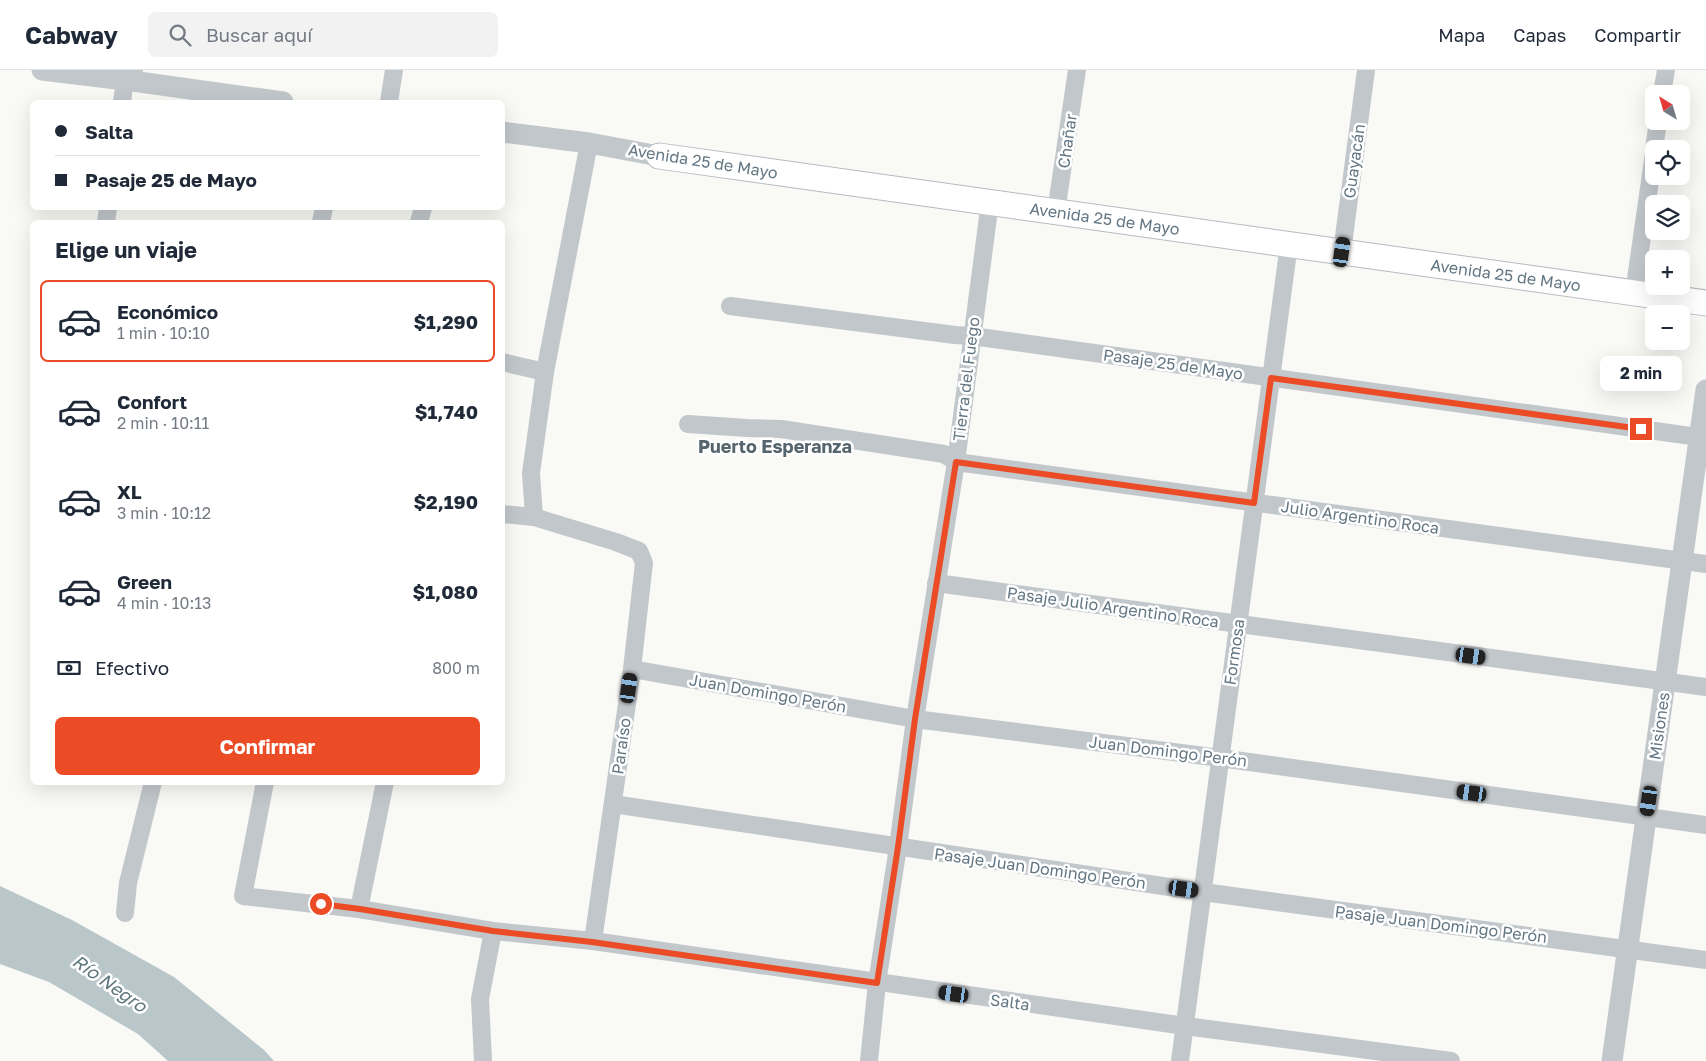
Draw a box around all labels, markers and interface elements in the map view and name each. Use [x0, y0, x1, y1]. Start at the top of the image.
search box [148, 12, 498, 57]
text: Cabway [25, 20, 118, 49]
icon: search [166, 21, 194, 49]
text: Buscar aquí [206, 23, 312, 46]
text: Mapa [1438, 24, 1485, 46]
text: Capas [1513, 24, 1566, 46]
text: Compartir [1594, 24, 1681, 46]
north arrow [1645, 85, 1690, 130]
map controls [1645, 85, 1690, 350]
street label: Chañar [1053, 112, 1081, 170]
text: Salta [85, 120, 133, 143]
street label: Guayacán [1339, 123, 1369, 199]
street label: Avenida 25 de Mayo [627, 139, 779, 183]
button: locate [1645, 140, 1690, 185]
text: Pasaje 25 de Mayo [85, 168, 257, 191]
button: layers [1645, 195, 1690, 240]
street label: Avenida 25 de Mayo [1028, 198, 1181, 239]
text: Elige un viaje [55, 236, 197, 263]
car [1332, 236, 1351, 268]
button: + [1645, 250, 1690, 295]
street label: Avenida 25 de Mayo [1429, 254, 1582, 295]
icon: car [57, 299, 102, 344]
text: Económico [117, 300, 218, 323]
button: − [1645, 305, 1690, 350]
text: $1,290 [413, 310, 478, 333]
street label: Tierra del Fuego [948, 316, 984, 442]
text: 1 min · 10:10 [117, 323, 210, 343]
street label: Pasaje 25 de Mayo [1102, 344, 1244, 384]
callout: 2 min [1600, 356, 1682, 392]
text: 2 min [1620, 363, 1662, 383]
icon: car [57, 389, 102, 434]
text: Confort [117, 390, 187, 413]
text: $1,740 [415, 400, 478, 423]
text: 2 min · 10:11 [117, 413, 209, 433]
route end [1630, 418, 1652, 440]
district label: Puerto Esperanza [698, 435, 852, 457]
icon: car [57, 479, 102, 524]
text: XL [117, 480, 142, 503]
text: $2,190 [413, 490, 478, 513]
street label: Julio Argentino Roca [1280, 496, 1440, 538]
text: 3 min · 10:12 [117, 503, 211, 523]
icon: car [57, 569, 102, 614]
text: Green [117, 570, 172, 593]
text: $1,080 [413, 580, 478, 603]
street label: Pasaje Julio Argentino Roca [1006, 582, 1220, 632]
text: 4 min · 10:13 [117, 593, 211, 613]
street label: Formosa [1219, 618, 1249, 686]
car [1455, 646, 1486, 666]
icon: cash [55, 654, 83, 682]
text: Efectivo [95, 656, 169, 679]
text: 800 m [432, 658, 480, 678]
street label: Juan Domingo Perón [688, 669, 848, 717]
car [619, 672, 638, 704]
street label: Misiones [1644, 691, 1674, 761]
street label: Paraíso [607, 716, 635, 776]
button: Confirmar [55, 717, 480, 775]
street label: Juan Domingo Perón [1088, 731, 1248, 771]
car [1456, 783, 1487, 803]
car [1639, 785, 1658, 817]
street label: Pasaje Juan Domingo Perón [933, 843, 1147, 893]
car [1168, 879, 1199, 899]
route start [310, 893, 332, 915]
street label: Pasaje Juan Domingo Perón [1334, 901, 1548, 947]
water label: Río Negro [69, 950, 152, 1017]
car [938, 984, 969, 1004]
street label: Salta [989, 989, 1031, 1015]

